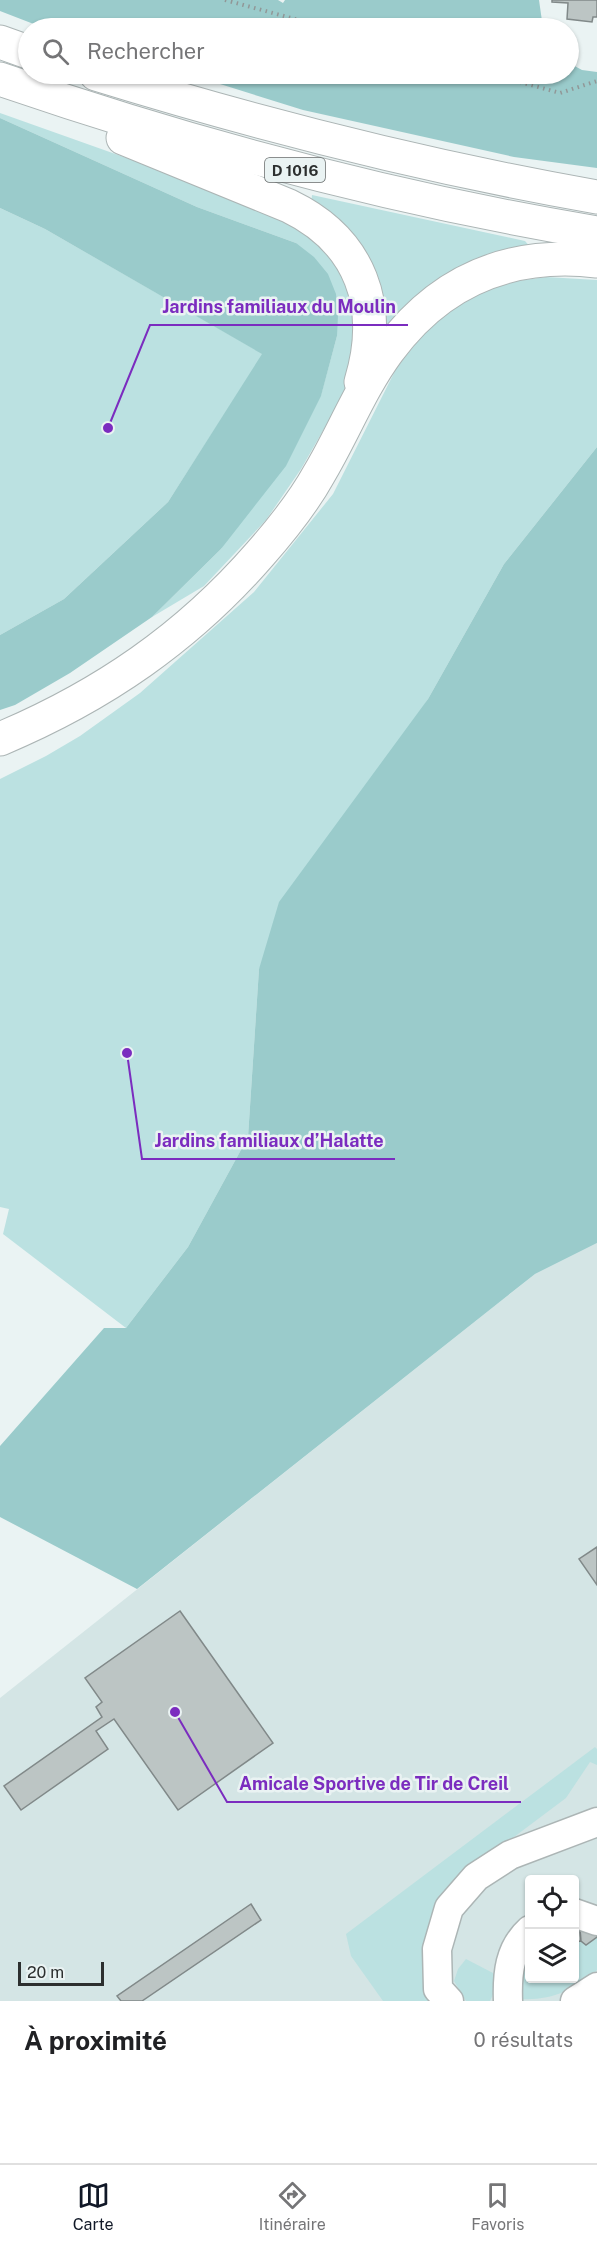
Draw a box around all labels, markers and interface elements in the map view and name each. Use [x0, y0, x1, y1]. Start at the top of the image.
search box [18, 18, 579, 84]
icon: search [39, 35, 72, 68]
text: Rechercher [87, 38, 205, 64]
road number: D 1016 [265, 158, 325, 182]
callout: Jardins familiaux du Moulin [150, 289, 408, 325]
text: Jardins familiaux du Moulin [162, 296, 396, 317]
callout: Jardins familiaux d’Halatte [142, 1123, 395, 1159]
text: Jardins familiaux d’Halatte [154, 1130, 384, 1151]
callout: Amicale Sportive de Tir de Creil [227, 1766, 521, 1802]
text: Amicale Sportive de Tir de Creil [239, 1773, 509, 1794]
map controls [525, 1875, 579, 1983]
button: locate [525, 1875, 579, 1929]
button: layers [525, 1929, 579, 1983]
scale bar [18, 1959, 104, 1986]
text: 20 m [27, 1963, 64, 1982]
text: À proximité [24, 2025, 167, 2056]
text: 0 résultats [474, 2028, 573, 2052]
tab: Carte [73, 2179, 113, 2234]
tab: Itinéraire [259, 2179, 326, 2234]
tab: Favoris [471, 2179, 524, 2234]

